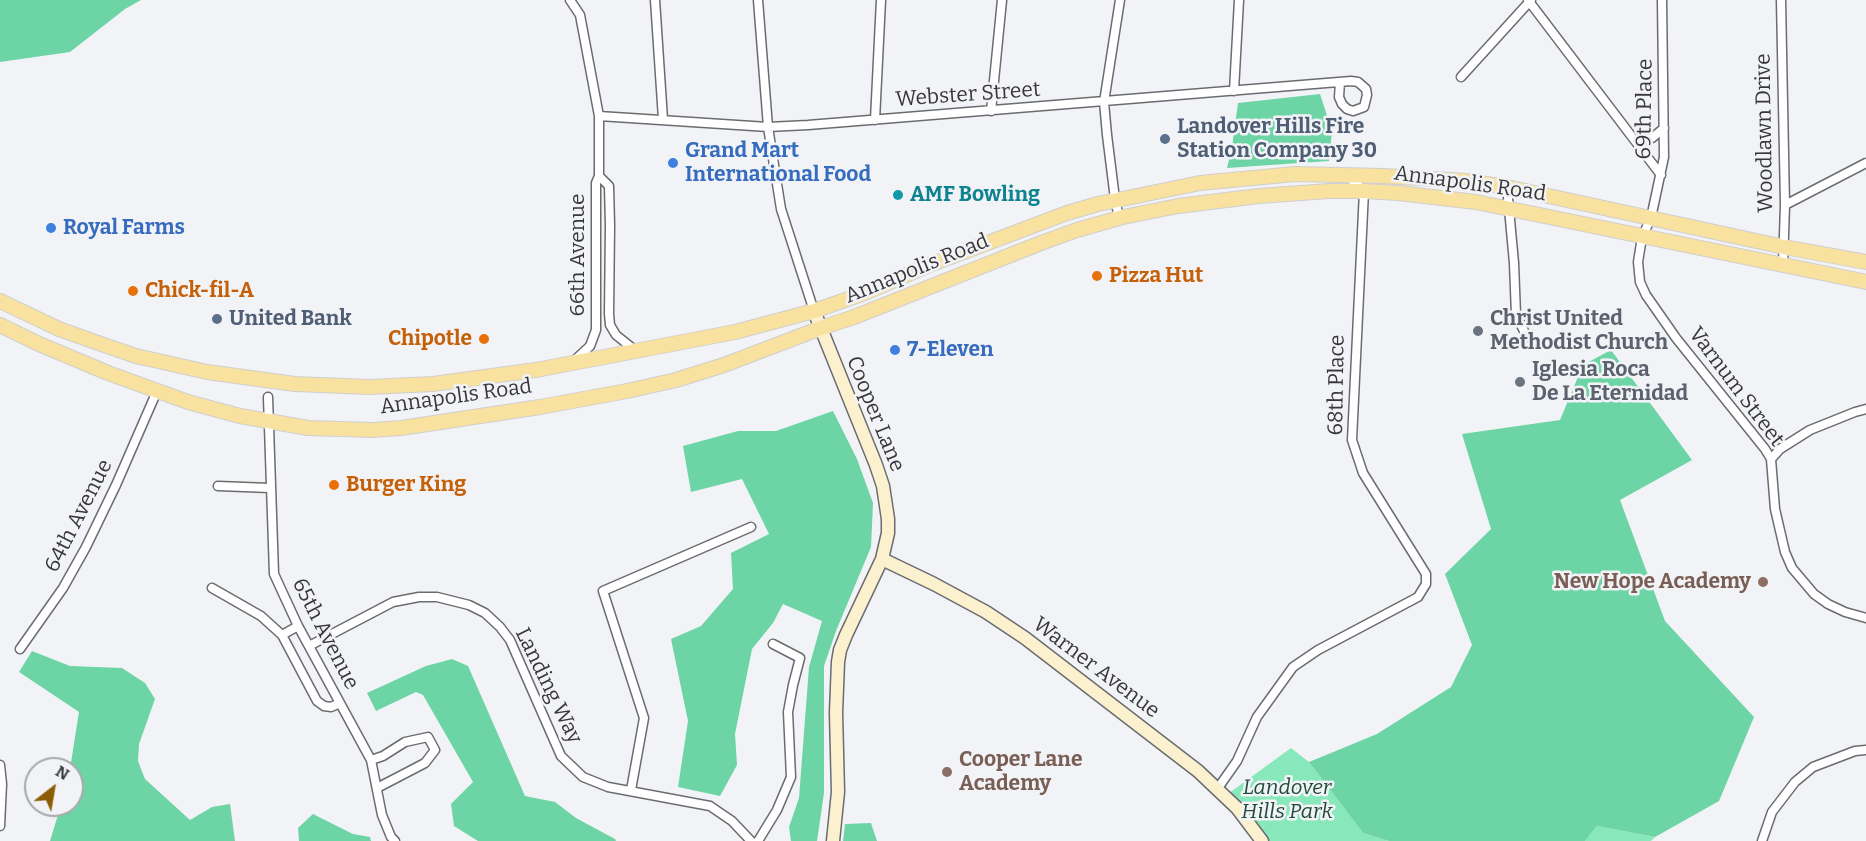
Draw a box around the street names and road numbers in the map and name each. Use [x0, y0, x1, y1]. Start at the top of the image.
street label: Woodlawn Drive [1751, 53, 1779, 213]
street label: 69th Place [1632, 58, 1658, 160]
street label: Webster Street [895, 77, 1041, 113]
street label: Annapolis Road [1392, 161, 1548, 207]
street label: 66th Avenue [565, 193, 591, 317]
street label: Annapolis Road [841, 229, 993, 309]
street label: Varnum Street [1683, 322, 1789, 452]
street label: 68th Place [1324, 334, 1350, 436]
street label: Cooper Lane [840, 353, 910, 475]
street label: Annapolis Road [378, 374, 534, 420]
street label: 64th Avenue [40, 455, 118, 577]
street label: 65th Avenue [286, 574, 364, 694]
street label: Warner Avenue [1028, 612, 1164, 724]
street label: Landing Way [509, 624, 587, 748]

